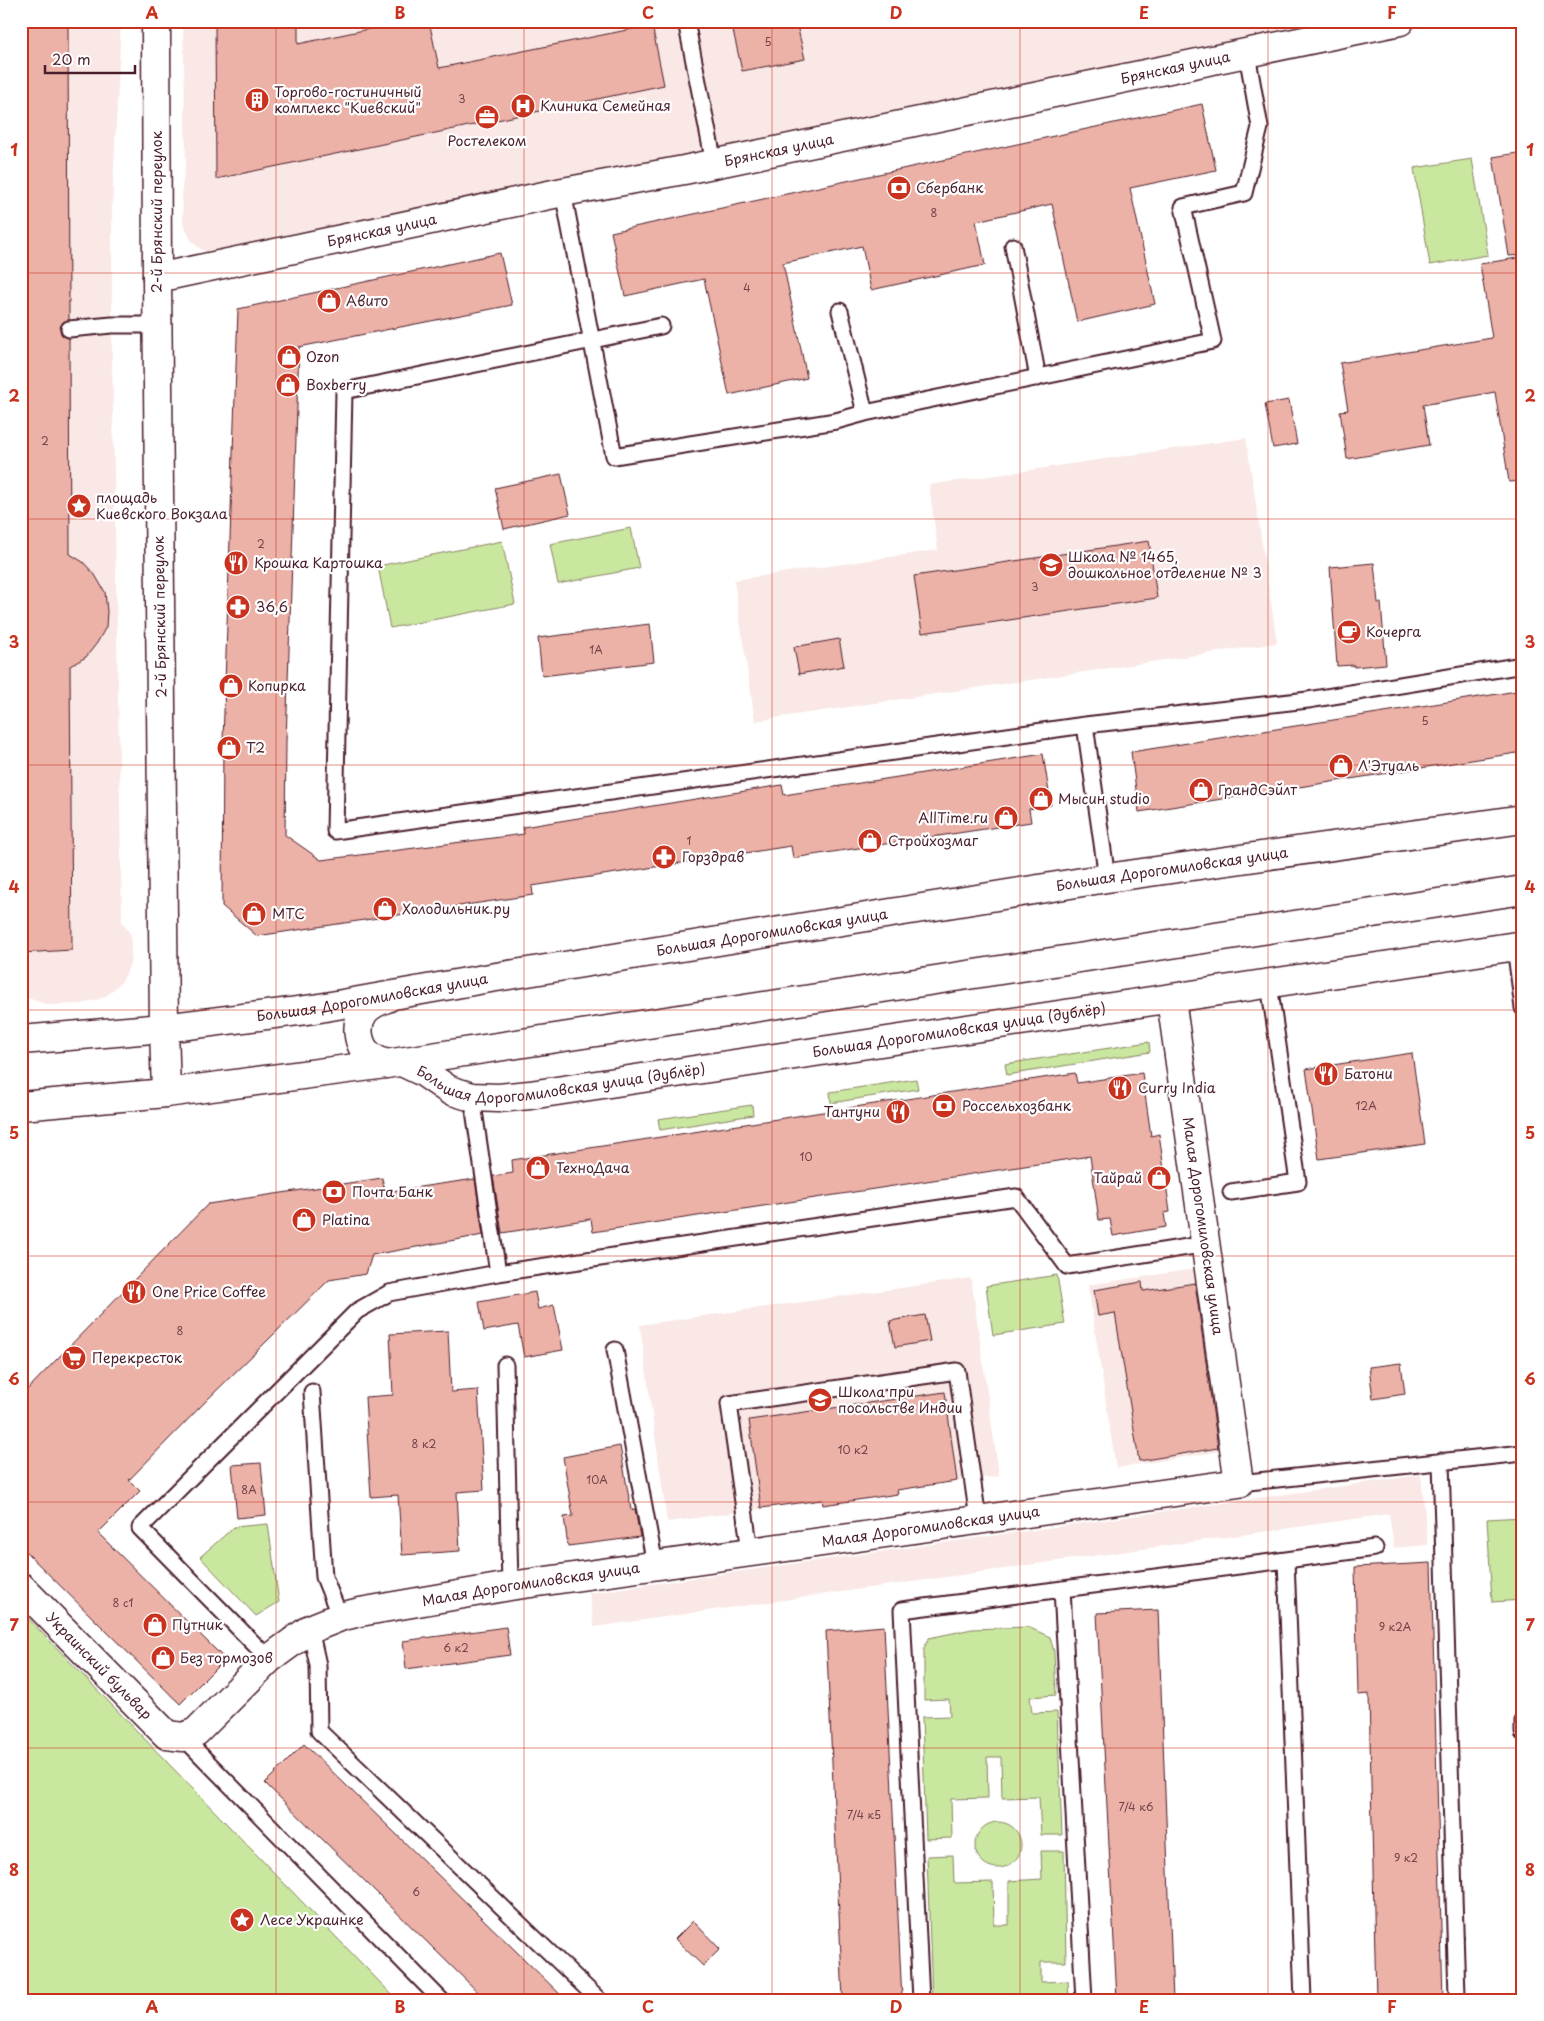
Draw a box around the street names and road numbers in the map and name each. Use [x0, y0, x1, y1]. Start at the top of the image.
street label: Брянская улица [1119, 46, 1232, 89]
street label: Брянская улица [722, 128, 836, 171]
street label: 2-й Брянский переулок [146, 130, 167, 293]
street label: Брянская улица [325, 208, 439, 252]
street label: 2-й Брянский переулок [148, 535, 171, 698]
street label: Большая Дорогомиловская улица [1054, 841, 1289, 896]
street label: Большая Дорогомиловская улица [655, 903, 889, 961]
street label: Большая Дорогомиловская улица [255, 967, 490, 1026]
street label: Большая Дорогомиловская улица (дублёр) [811, 997, 1107, 1062]
street label: Большая Дорогомиловская улица (дублёр) [413, 1059, 711, 1075]
street label: Малая Дорогомиловская улица [1178, 1116, 1229, 1336]
street label: Малая Дорогомиловская улица [820, 1500, 1041, 1552]
street label: Малая Дорогомиловская улица [420, 1557, 641, 1611]
street label: Украинский бульвар [41, 1607, 157, 1724]

